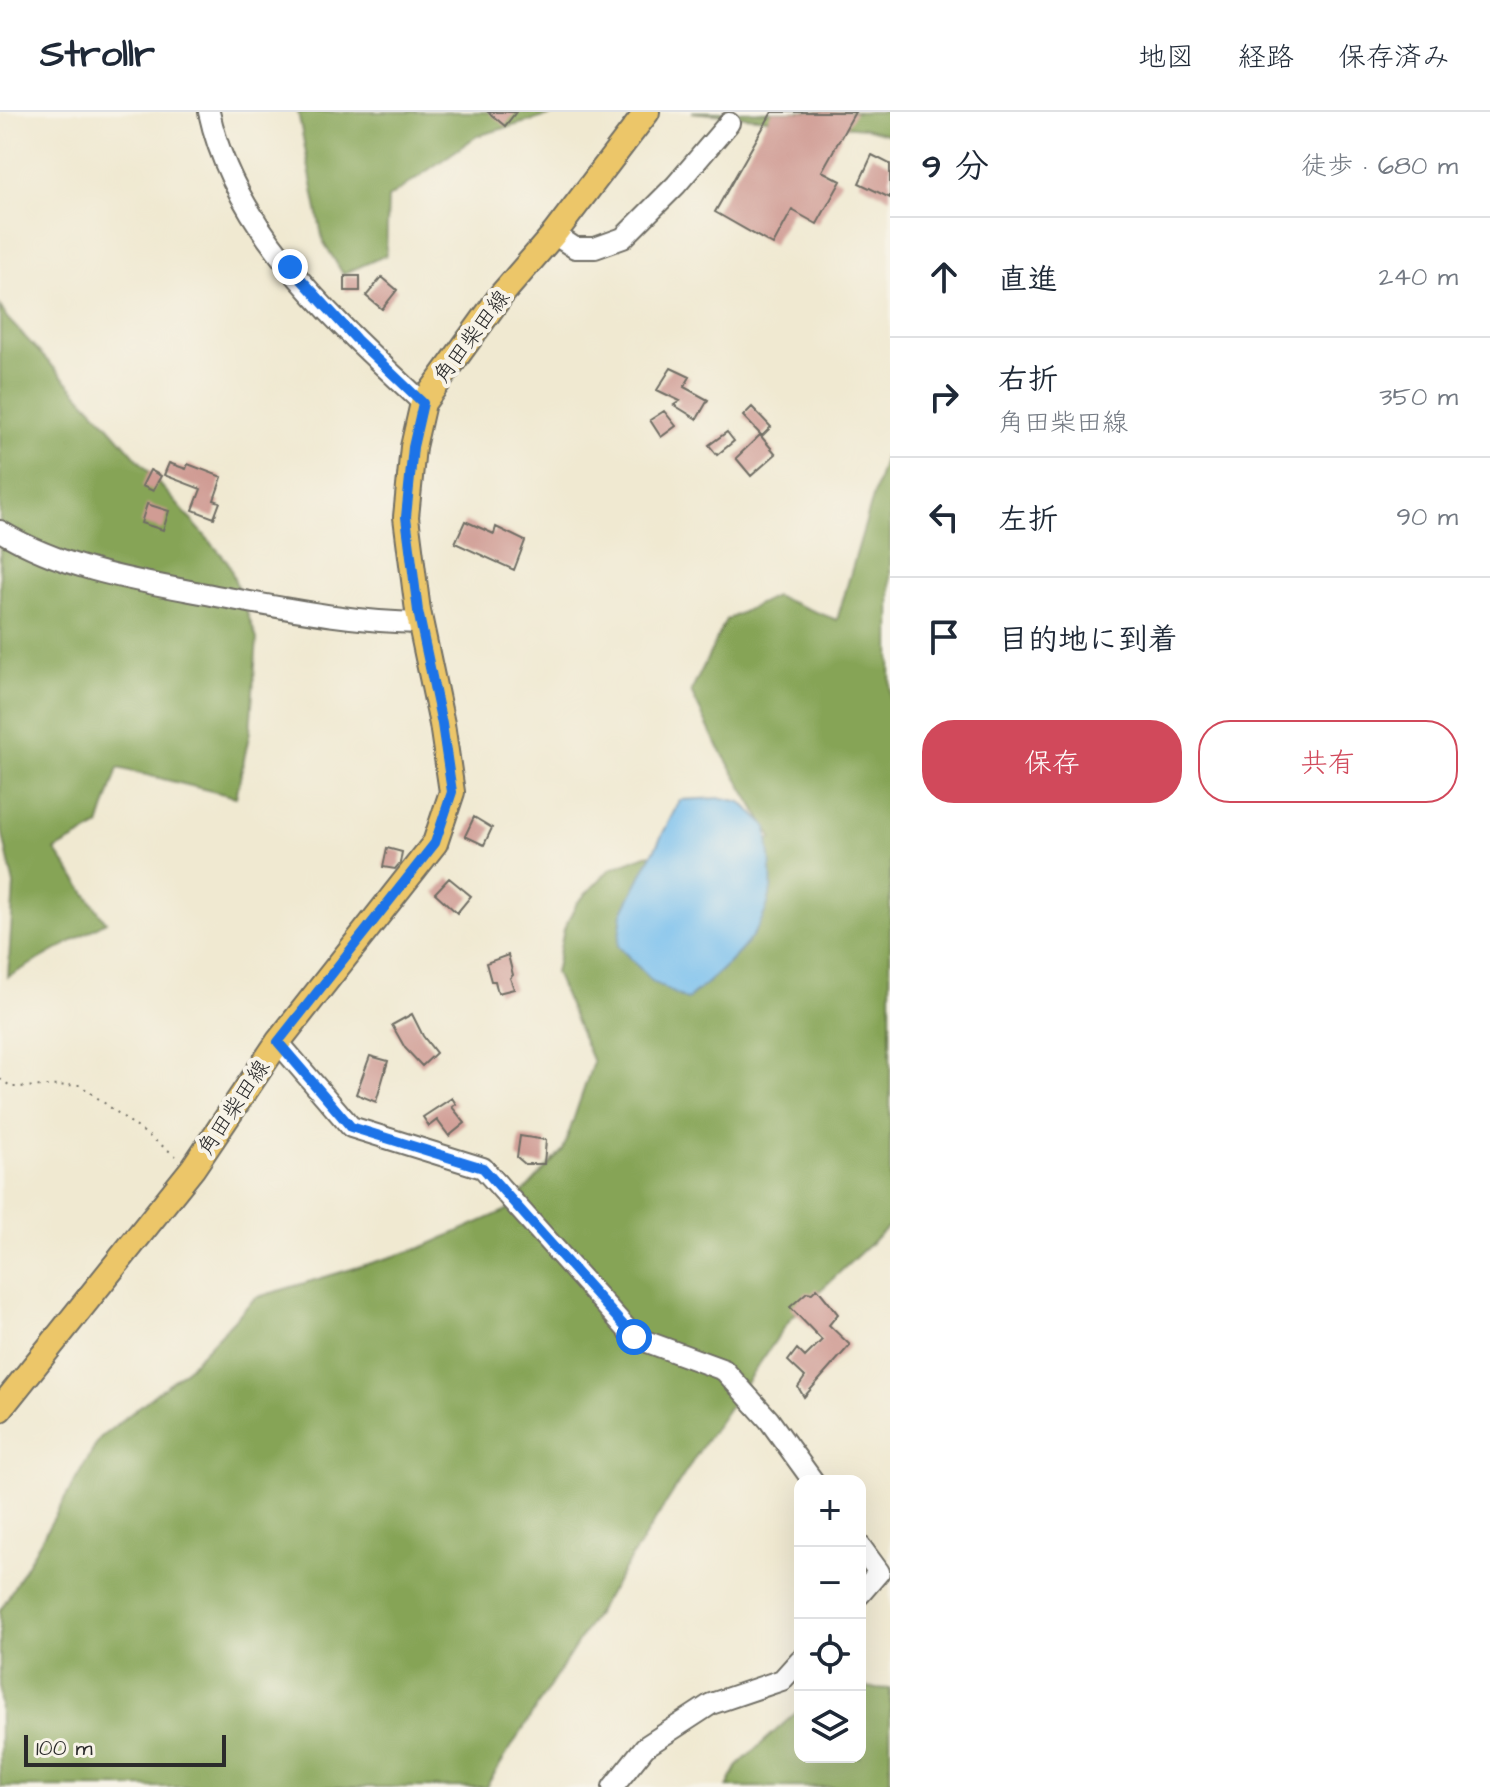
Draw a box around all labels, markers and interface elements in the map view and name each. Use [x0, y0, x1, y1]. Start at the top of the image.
text: Strollr [40, 29, 155, 81]
text: 地図 [1138, 38, 1194, 77]
text: 経路 [1238, 38, 1294, 77]
text: 保存済み [1338, 38, 1450, 77]
text: 9 分 [922, 143, 989, 191]
text: 徒歩 · 680 m [1301, 148, 1458, 184]
route end [272, 249, 308, 285]
icon: ahead [922, 255, 966, 299]
text: 直進 [998, 259, 1058, 301]
text: 240 m [1378, 259, 1458, 295]
street label: 角田柴田線 [427, 284, 517, 390]
text: 右折 [998, 359, 1058, 401]
icon: right [922, 375, 966, 419]
text: 350 m [1379, 379, 1458, 415]
text: 角田柴田線 [998, 405, 1128, 441]
icon: left [922, 495, 966, 539]
text: 左折 [998, 499, 1058, 541]
text: 90 m [1396, 499, 1458, 535]
icon: arrive [922, 615, 966, 659]
text: 目的地に到着 [998, 619, 1178, 661]
button: 保存 [922, 720, 1182, 803]
button: 共有 [1198, 720, 1458, 803]
street label: 角田柴田線 [190, 1054, 278, 1162]
route start [616, 1319, 652, 1355]
map controls [794, 1475, 866, 1763]
button: + [794, 1475, 866, 1547]
button: − [794, 1547, 866, 1619]
button: locate [794, 1619, 866, 1691]
button: layers [794, 1691, 866, 1763]
scale bar [24, 1731, 226, 1767]
text: 100 m [36, 1733, 93, 1764]

